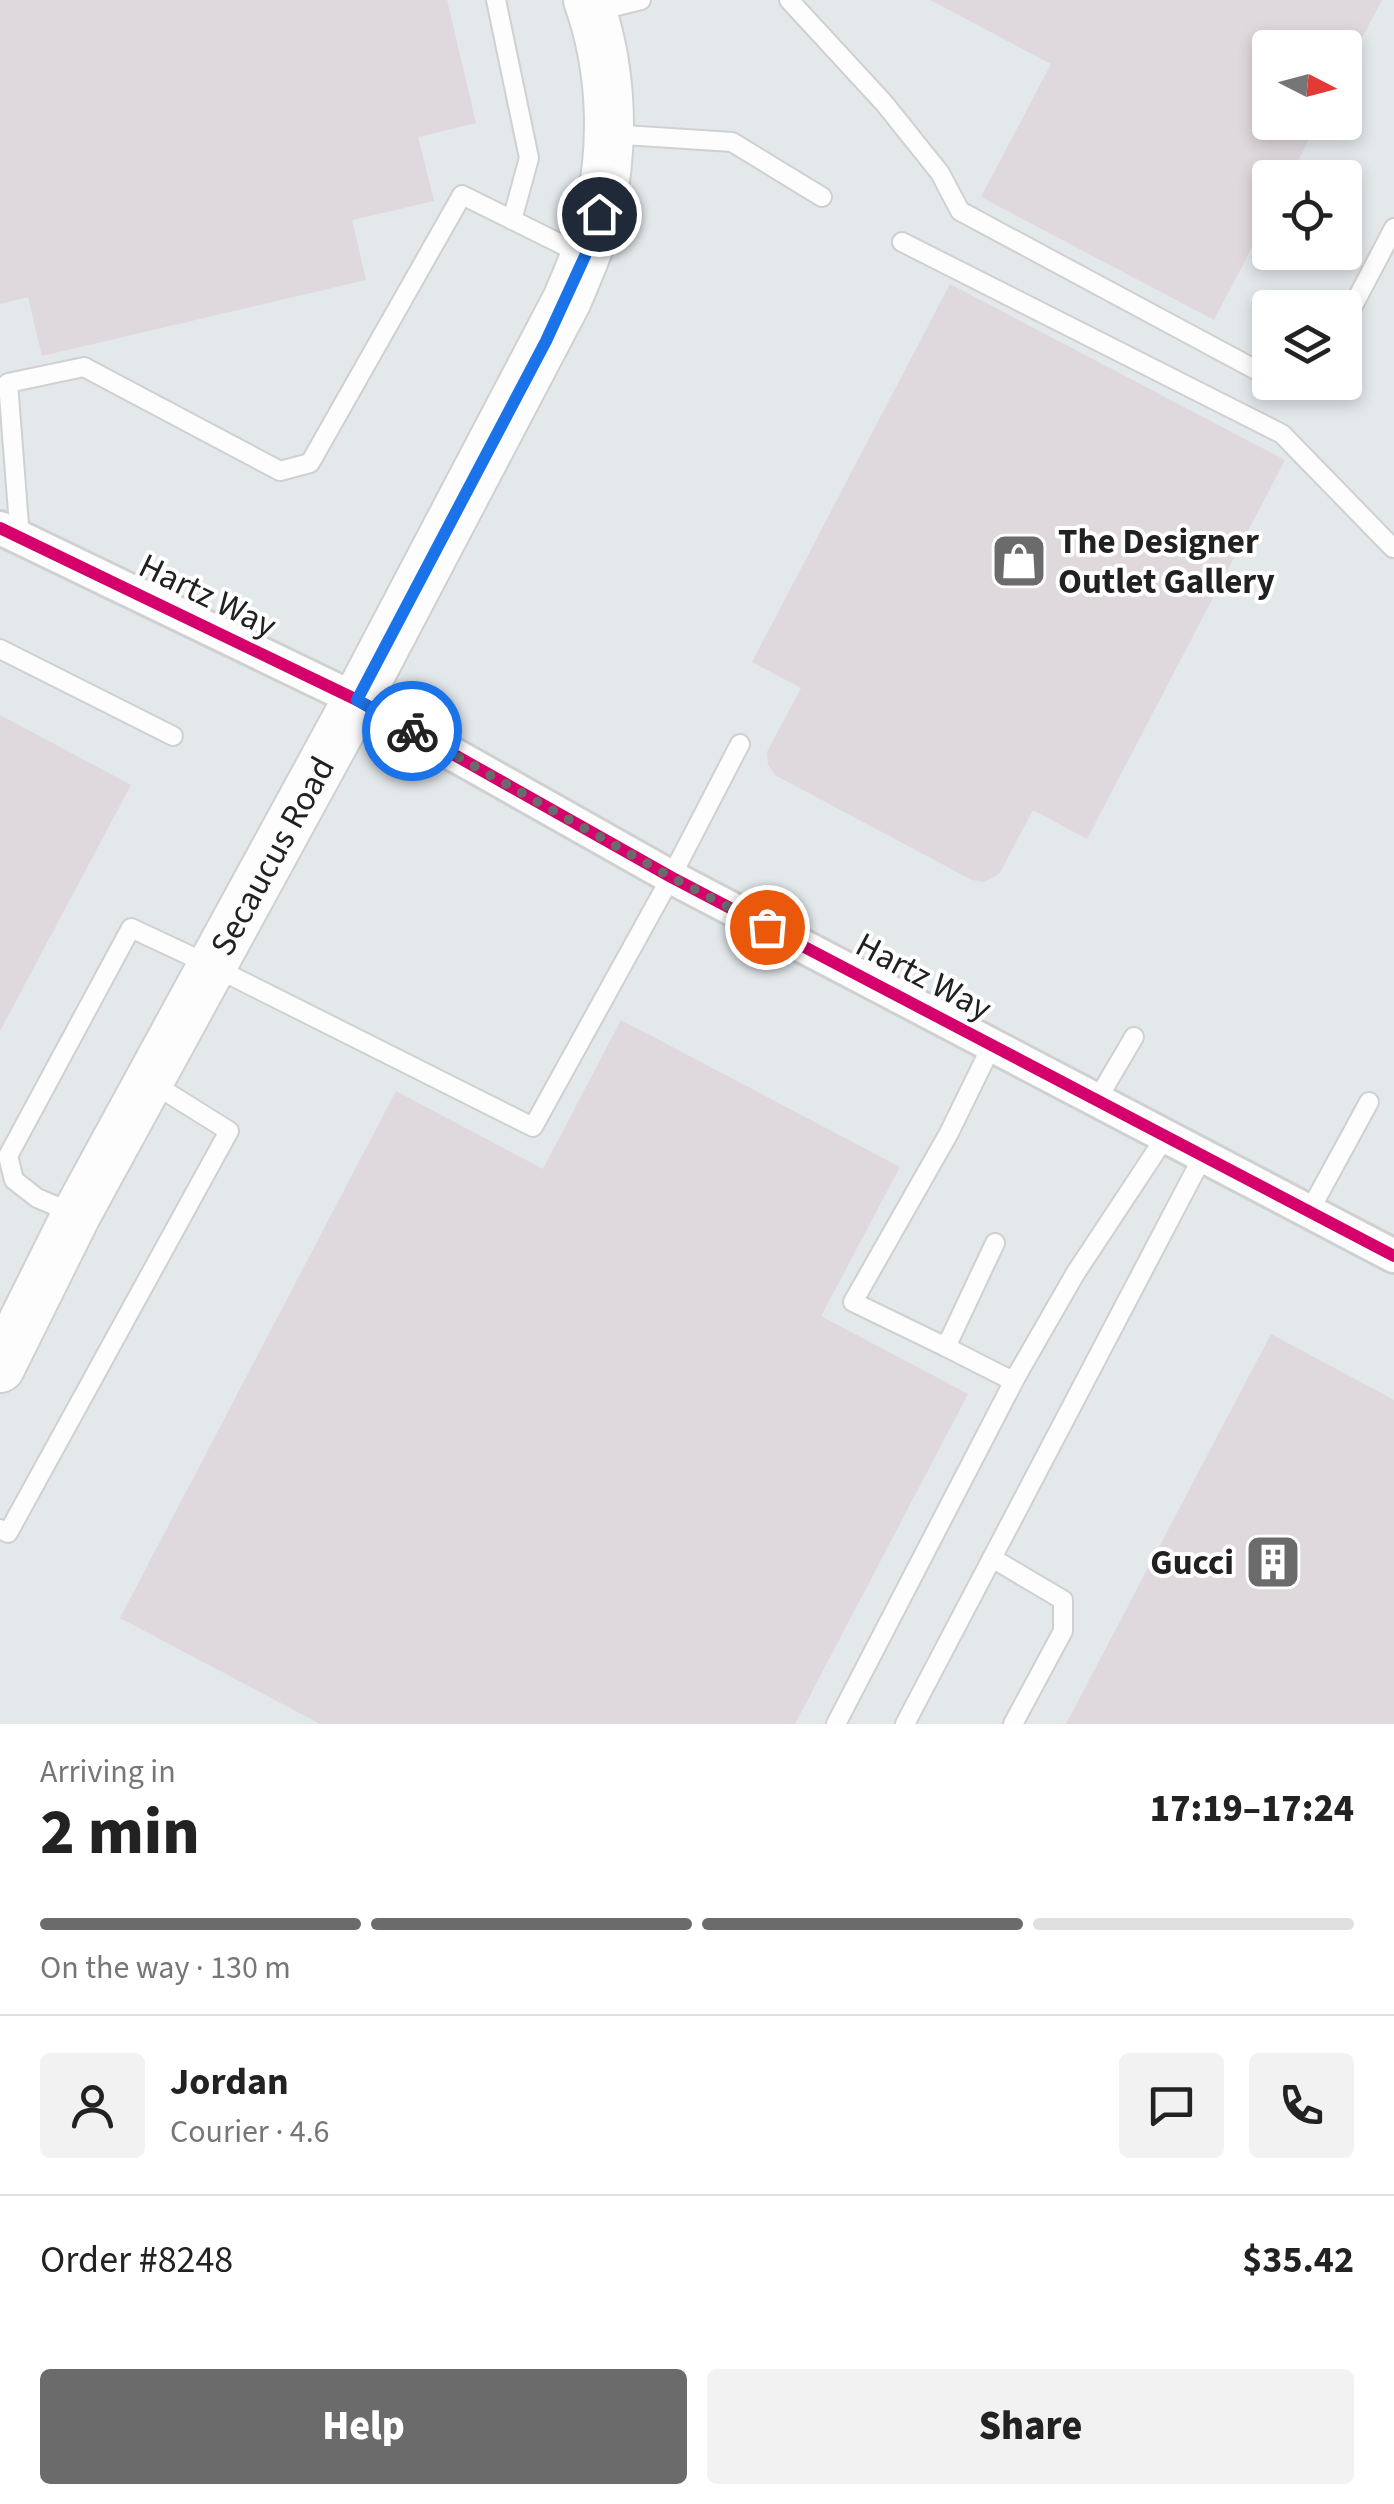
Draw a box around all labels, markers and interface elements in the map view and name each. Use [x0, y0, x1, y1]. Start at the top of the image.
north arrow [1252, 30, 1362, 140]
map controls [1252, 30, 1362, 400]
button: locate [1252, 160, 1362, 270]
pin [557, 172, 642, 257]
icon: home [572, 187, 627, 242]
button: layers [1252, 290, 1362, 400]
place label: The Designer Outlet Gallery [1058, 517, 1275, 607]
shop icon: The Designer Outlet Gallery [989, 531, 1049, 591]
street label: Hartz Way [130, 541, 285, 651]
courier [362, 681, 462, 781]
icon: bike [385, 704, 440, 759]
street label: Secaucus Road [198, 748, 348, 965]
pin [725, 885, 810, 970]
icon: bag [740, 900, 795, 955]
street label: Hartz Way [847, 920, 1000, 1034]
building icon: Gucci [1243, 1532, 1303, 1592]
place label: Gucci [1150, 1538, 1234, 1588]
text: Arriving in [40, 1749, 176, 1795]
text: 17:19–17:24 [1150, 1782, 1354, 1836]
text: 2 min [40, 1786, 200, 1879]
text: On the way · 130 m [40, 1945, 291, 1991]
button: person [40, 2053, 145, 2158]
button: chat [1119, 2053, 1224, 2158]
button: phone [1249, 2053, 1354, 2158]
text: Jordan [170, 2055, 289, 2109]
text: Courier · 4.6 [170, 2109, 330, 2155]
text: Order #8248 [40, 2233, 233, 2287]
text: $35.42 [1242, 2233, 1354, 2287]
button: Help [40, 2369, 687, 2484]
button: Share [707, 2369, 1354, 2484]

